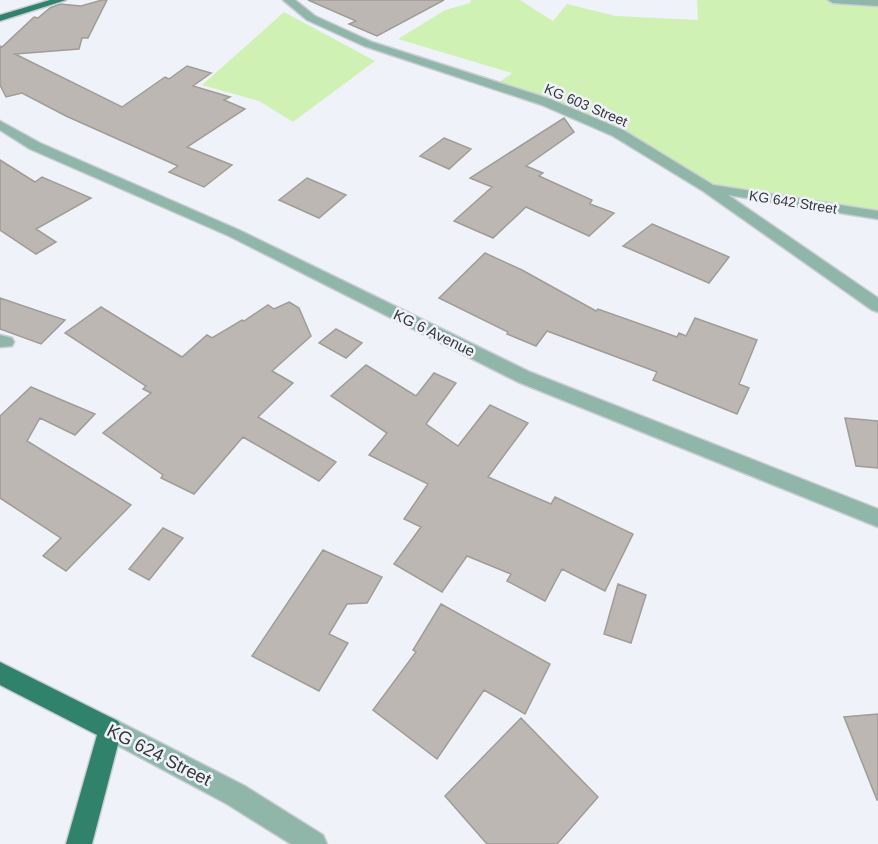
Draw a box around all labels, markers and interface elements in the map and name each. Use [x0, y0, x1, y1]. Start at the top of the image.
street label: KG 603 Street [542, 80, 630, 130]
street label: KG 642 Street [748, 187, 838, 217]
street label: KG 6 Avenue [391, 306, 478, 360]
street label: KG 624 Street [104, 720, 214, 790]

